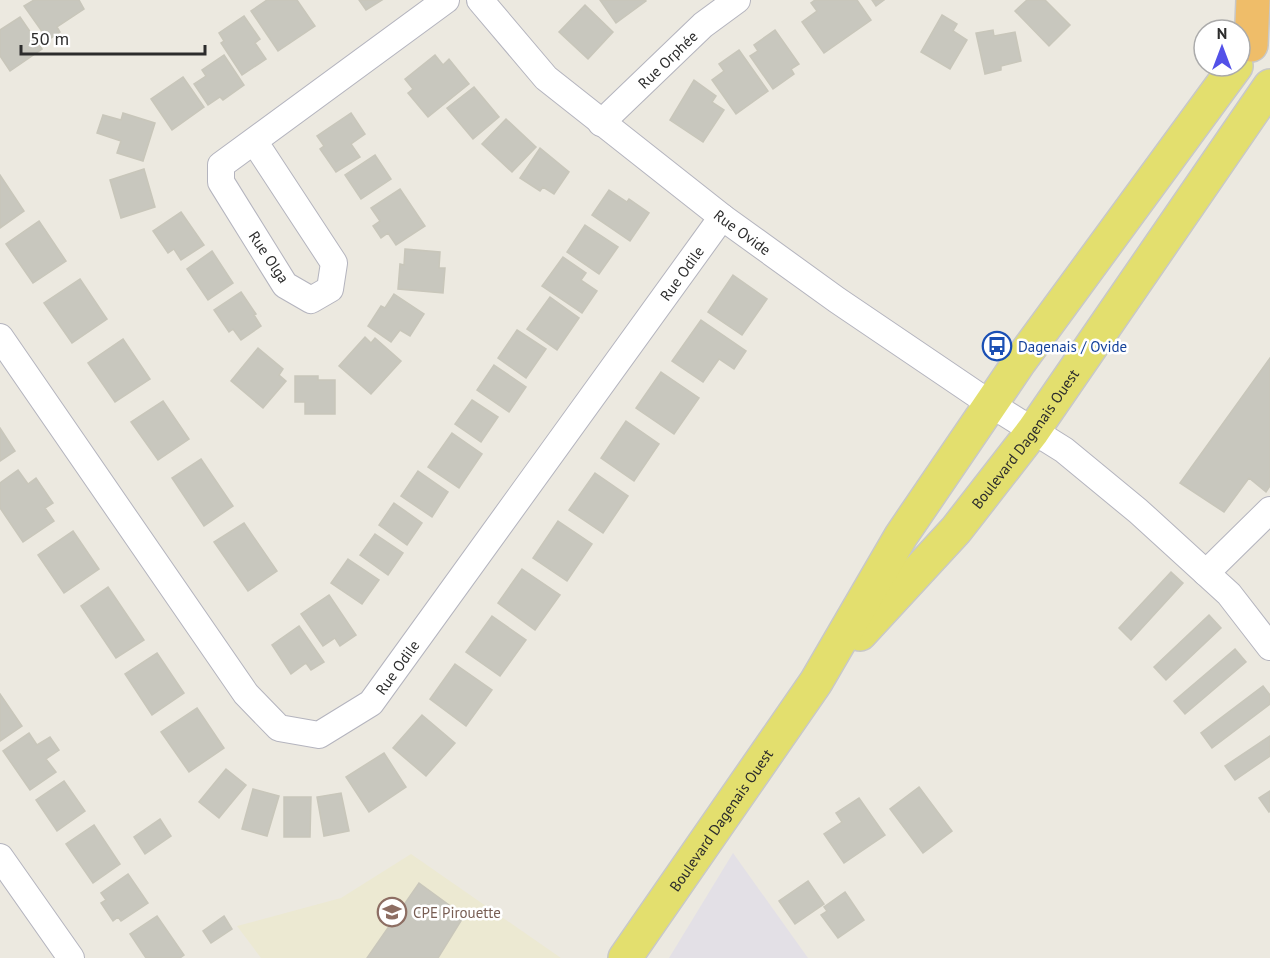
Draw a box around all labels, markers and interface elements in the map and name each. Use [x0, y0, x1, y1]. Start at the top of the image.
scale bar [21, 18, 206, 56]
north arrow [1192, 18, 1252, 78]
text: N [1217, 23, 1227, 43]
street label: Rue Orphée [634, 26, 701, 92]
text: 50 m [30, 27, 69, 50]
street label: Rue Ovide [710, 205, 775, 259]
street label: Rue Olga [245, 227, 293, 287]
street label: Rue Odile [655, 242, 708, 304]
bus stop icon: Dagenais / Ovide [981, 330, 1013, 362]
place label: Dagenais / Ovide [1018, 337, 1127, 356]
street label: Boulevard Dagenais Ouest [967, 365, 1082, 512]
street label: Rue Odile [371, 636, 423, 698]
street label: Boulevard Dagenais Ouest [665, 745, 776, 895]
school or university icon: CPE Pirouette [376, 896, 408, 928]
place label: CPE Pirouette [413, 903, 501, 922]

